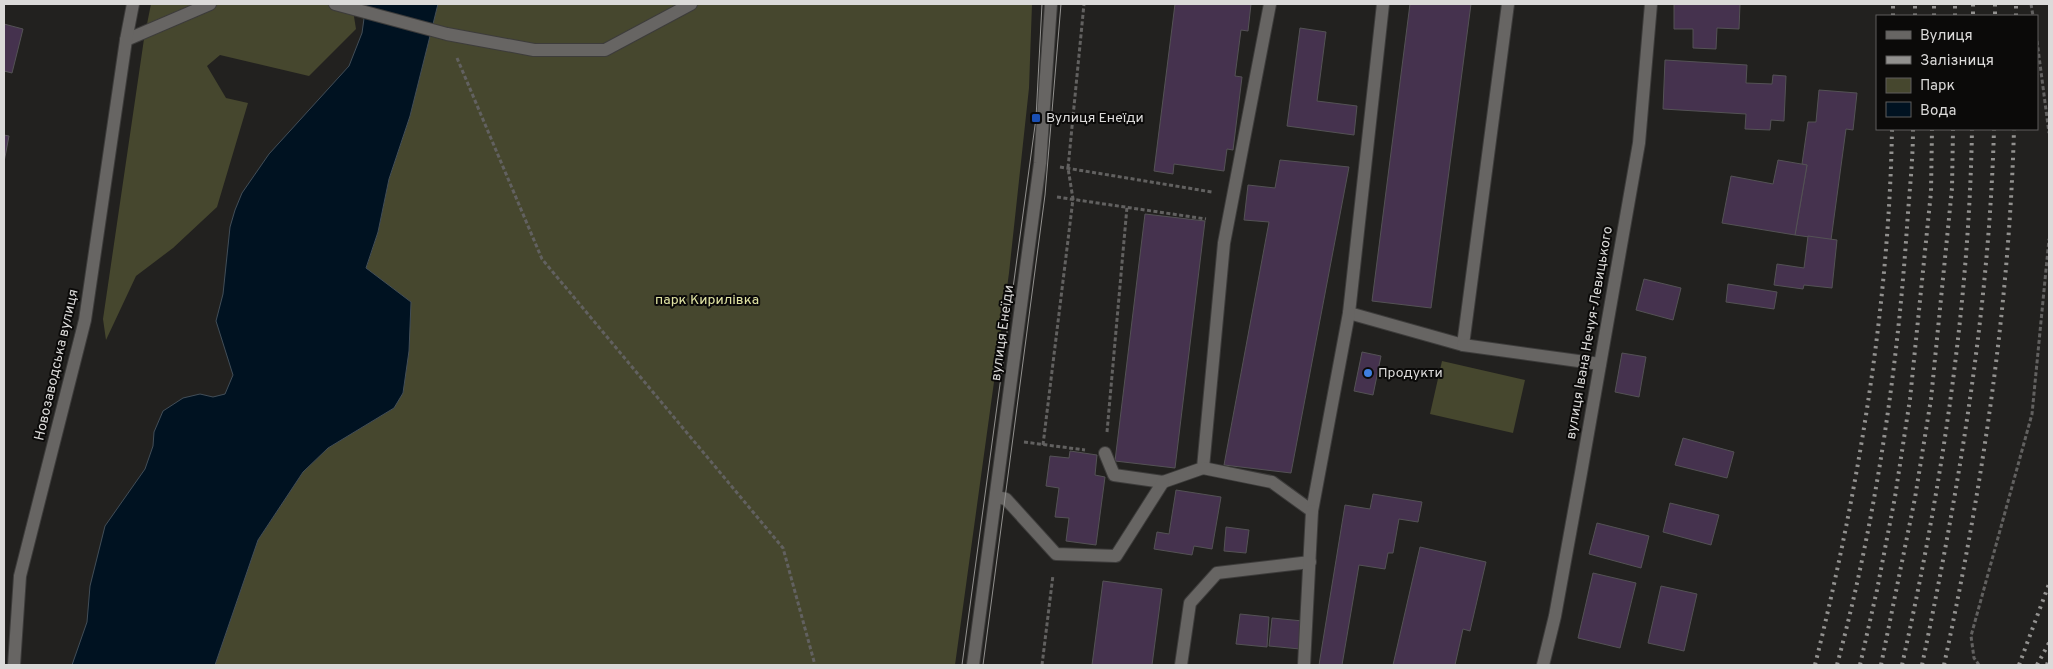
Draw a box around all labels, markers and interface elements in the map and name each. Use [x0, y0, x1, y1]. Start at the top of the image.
legend [1876, 15, 2038, 130]
text: Вулиця [1920, 27, 1973, 46]
text: Залізниця [1920, 52, 1994, 71]
text: Парк [1920, 77, 1955, 96]
text: Вода [1920, 102, 1956, 121]
place label: Вулиця Енеїди [1046, 110, 1144, 127]
marker: Вулиця Енеїди [1030, 112, 1042, 124]
street label: вулиця Івана Нечуя-Левицького [1563, 225, 1617, 441]
street label: вулиця Енеїди [988, 284, 1018, 382]
street label: Новозаводська вулиця [31, 288, 83, 442]
park label: парк Кирилівка [655, 292, 759, 309]
place label: Продукти [1378, 365, 1443, 382]
marker: Продукти [1362, 367, 1374, 379]

